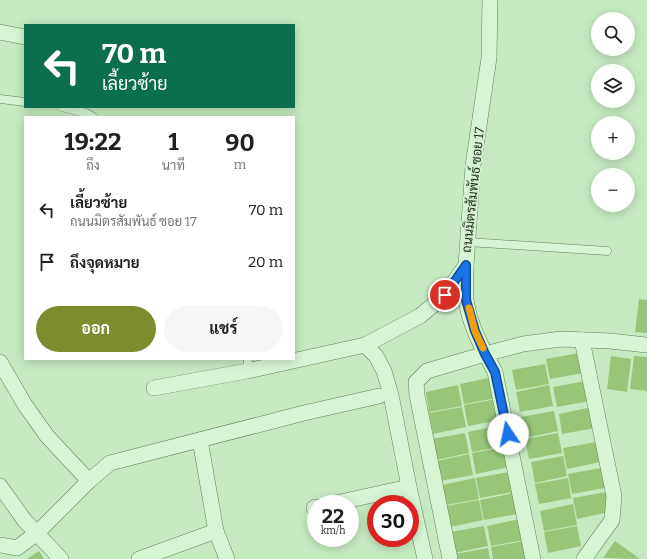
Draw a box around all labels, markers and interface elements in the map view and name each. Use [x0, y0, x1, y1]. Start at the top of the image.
map controls [591, 12, 635, 212]
button: search [591, 12, 635, 56]
text: 70 m [102, 37, 166, 70]
icon: left [36, 40, 88, 92]
button: layers [591, 64, 635, 108]
text: เลี้ยวซ้าย [102, 73, 168, 95]
button: + [591, 116, 635, 160]
street label: ถนนมิตรสัมพันธ์ ซอย 17 [457, 126, 487, 254]
text: 19:22 [64, 128, 121, 156]
text: 1 [168, 128, 179, 156]
text: 90 [225, 129, 255, 157]
text: m [234, 157, 246, 172]
text: ถึง [86, 158, 100, 173]
text: นาที [162, 158, 185, 173]
button: − [591, 168, 635, 212]
text: เลี้ยวซ้าย [70, 194, 127, 212]
icon: left [36, 199, 58, 221]
text: 70 m [249, 201, 283, 219]
text: ถนนมิตรสัมพันธ์ ซอย 17 [70, 214, 196, 229]
icon: arrive [36, 251, 58, 273]
text: 20 m [248, 253, 283, 271]
text: ถึงจุดหมาย [70, 254, 140, 272]
pin [428, 278, 462, 312]
icon: arrive [434, 284, 456, 306]
button: ออก [36, 306, 156, 352]
button: แชร์ [164, 306, 283, 352]
position arrow [487, 413, 529, 455]
speed limit sign: 30 [367, 495, 419, 547]
text: 22 [322, 504, 344, 528]
text: km/h [321, 525, 345, 537]

